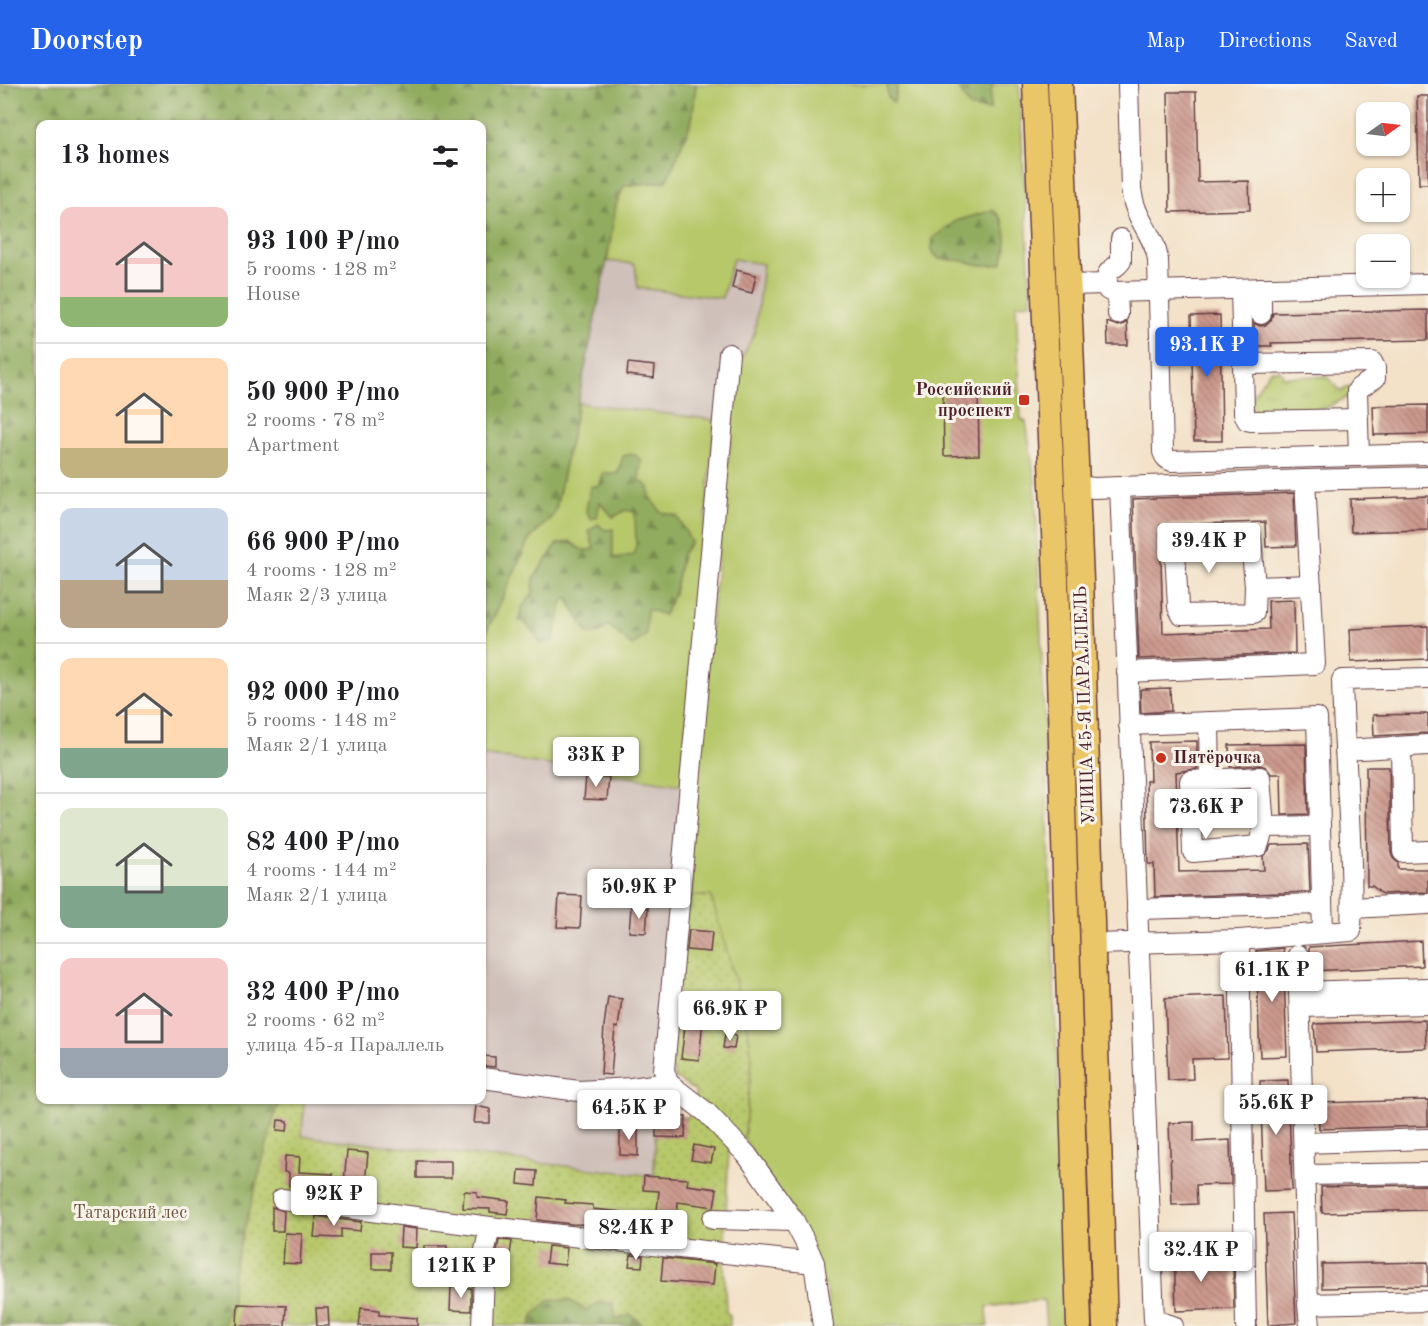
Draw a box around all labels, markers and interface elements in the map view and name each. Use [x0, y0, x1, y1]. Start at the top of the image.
text: Doorstep [30, 28, 143, 56]
text: Map [1146, 31, 1185, 52]
text: Directions [1218, 31, 1312, 52]
text: Saved [1345, 31, 1398, 52]
north arrow [1356, 102, 1410, 156]
map controls [1356, 102, 1410, 288]
icon: filters [429, 140, 462, 173]
text: 13 homes [60, 143, 169, 169]
button: + [1356, 168, 1410, 222]
text: 93 100 ₽/mo [246, 229, 400, 255]
icon: home [108, 231, 180, 303]
button: − [1356, 234, 1410, 288]
text: 5 rooms · 128 m² [246, 260, 396, 280]
text: House [246, 285, 300, 305]
pin: 93.1K ₽ [1152, 327, 1262, 378]
text: 93.1K ₽ [1169, 336, 1245, 356]
text: 50 900 ₽/mo [246, 380, 400, 406]
place label: Российский проспект [915, 381, 1012, 420]
icon: home [108, 382, 180, 454]
marker: Российский проспект [1017, 393, 1031, 407]
text: 2 rooms · 78 m² [246, 411, 385, 431]
text: Apartment [246, 436, 340, 456]
pin: 39.4K ₽ [1154, 523, 1264, 574]
text: 66 900 ₽/mo [246, 530, 400, 556]
icon: home [108, 532, 180, 604]
text: 39.4K ₽ [1171, 532, 1247, 552]
text: 4 rooms · 128 m² [246, 561, 396, 581]
street label: УЛИЦА 45-Я ПАРАЛЛЕЛЬ [1072, 585, 1098, 825]
text: Маяк 2/3 улица [246, 586, 388, 606]
text: 92 000 ₽/mo [246, 680, 400, 706]
icon: home [108, 682, 180, 754]
text: 5 rooms · 148 m² [246, 711, 396, 731]
text: Маяк 2/1 улица [246, 736, 388, 756]
pin: 33K ₽ [554, 737, 638, 788]
text: 33K ₽ [567, 746, 625, 766]
place label: Пятёрочка [1173, 749, 1261, 767]
marker: Пятёрочка [1154, 751, 1168, 765]
pin: 73.6K ₽ [1151, 789, 1261, 840]
text: 73.6K ₽ [1168, 798, 1244, 818]
text: 82 400 ₽/mo [246, 830, 400, 856]
icon: home [108, 832, 180, 904]
text: 4 rooms · 144 m² [246, 861, 396, 881]
pin: 50.9K ₽ [584, 869, 694, 920]
text: 50.9K ₽ [601, 878, 677, 898]
text: Маяк 2/1 улица [246, 886, 388, 906]
pin: 61.1K ₽ [1217, 952, 1327, 1003]
text: 61.1K ₽ [1234, 961, 1310, 981]
text: 32 400 ₽/mo [246, 980, 400, 1006]
icon: home [108, 982, 180, 1054]
pin: 66.9K ₽ [675, 991, 785, 1042]
text: 66.9K ₽ [692, 1000, 768, 1020]
text: 2 rooms · 62 m² [246, 1011, 385, 1031]
text: улица 45-я Параллель [246, 1036, 444, 1056]
pin: 55.6K ₽ [1221, 1085, 1331, 1136]
pin: 64.5K ₽ [574, 1090, 684, 1141]
text: 55.6K ₽ [1238, 1094, 1314, 1114]
text: 64.5K ₽ [591, 1099, 667, 1119]
pin: 92K ₽ [292, 1176, 376, 1227]
text: 92K ₽ [305, 1185, 363, 1205]
park label: Татарский лес [73, 1204, 187, 1222]
pin: 82.4K ₽ [581, 1210, 691, 1261]
text: 82.4K ₽ [598, 1219, 674, 1239]
pin: 32.4K ₽ [1146, 1232, 1256, 1283]
text: 32.4K ₽ [1163, 1241, 1239, 1261]
pin: 121K ₽ [412, 1248, 510, 1299]
text: 121K ₽ [426, 1257, 496, 1277]

